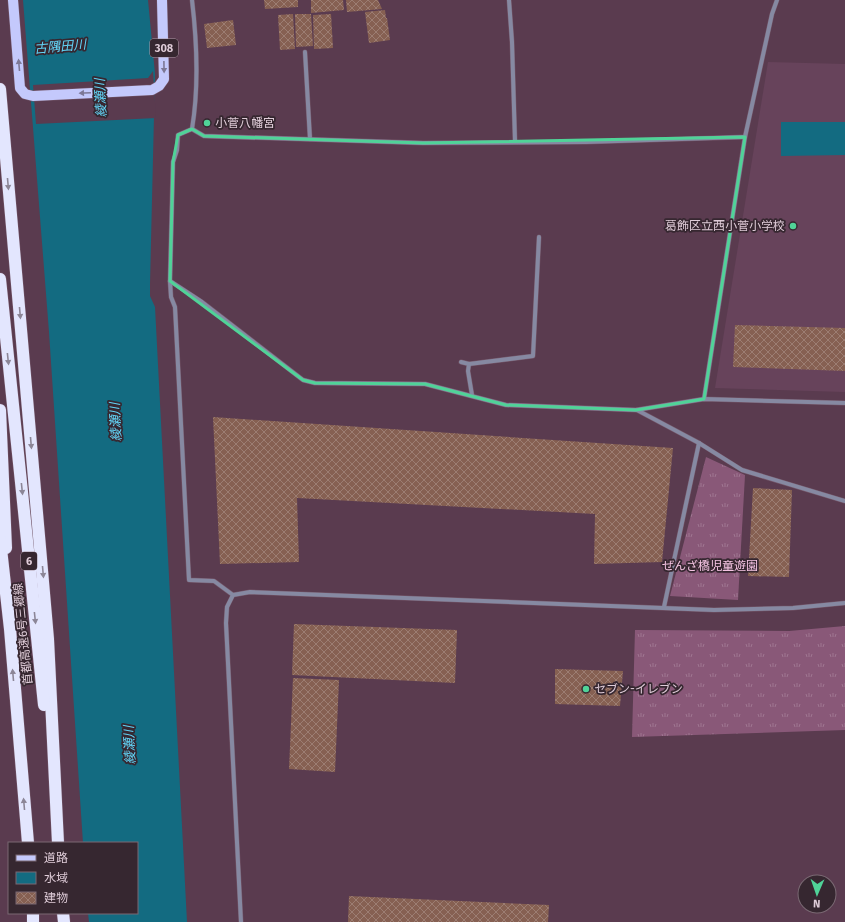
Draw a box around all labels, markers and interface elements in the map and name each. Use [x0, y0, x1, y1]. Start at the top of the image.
water label: 古隅田川 [33, 37, 89, 56]
road number: 308 [150, 39, 178, 57]
one-way arrow [15, 59, 22, 71]
one-way arrow [161, 61, 167, 74]
water label: 綾瀬川 [92, 76, 109, 118]
one-way arrow [79, 90, 91, 97]
place label: 小菅八幡宮 [215, 116, 275, 130]
marker: 小菅八幡宮 [202, 118, 212, 128]
one-way arrow [5, 178, 12, 190]
place label: 葛飾区立西小菅小学校 [665, 219, 785, 233]
marker: 葛飾区立西小菅小学校 [788, 221, 798, 231]
one-way arrow [16, 307, 23, 319]
one-way arrow [5, 353, 12, 366]
water label: 綾瀬川 [107, 400, 124, 442]
one-way arrow [28, 437, 35, 449]
one-way arrow [18, 483, 25, 495]
road number: 6 [21, 552, 37, 570]
park label: ぜんざ橋児童遊園 [662, 559, 758, 573]
one-way arrow [39, 566, 46, 578]
street label: 首都高速6号三郷線 [11, 582, 35, 686]
one-way arrow [32, 612, 38, 624]
one-way arrow [10, 669, 17, 681]
place label: セブン-イレブン [594, 682, 683, 696]
marker: セブン-イレブン [581, 684, 591, 694]
water label: 綾瀬川 [121, 723, 138, 765]
one-way arrow [21, 798, 28, 810]
legend [8, 842, 138, 914]
text: 道路 [44, 851, 68, 865]
text: 水域 [44, 871, 68, 885]
north arrow [797, 874, 837, 914]
text: 建物 [44, 891, 68, 905]
text: N [813, 897, 821, 910]

